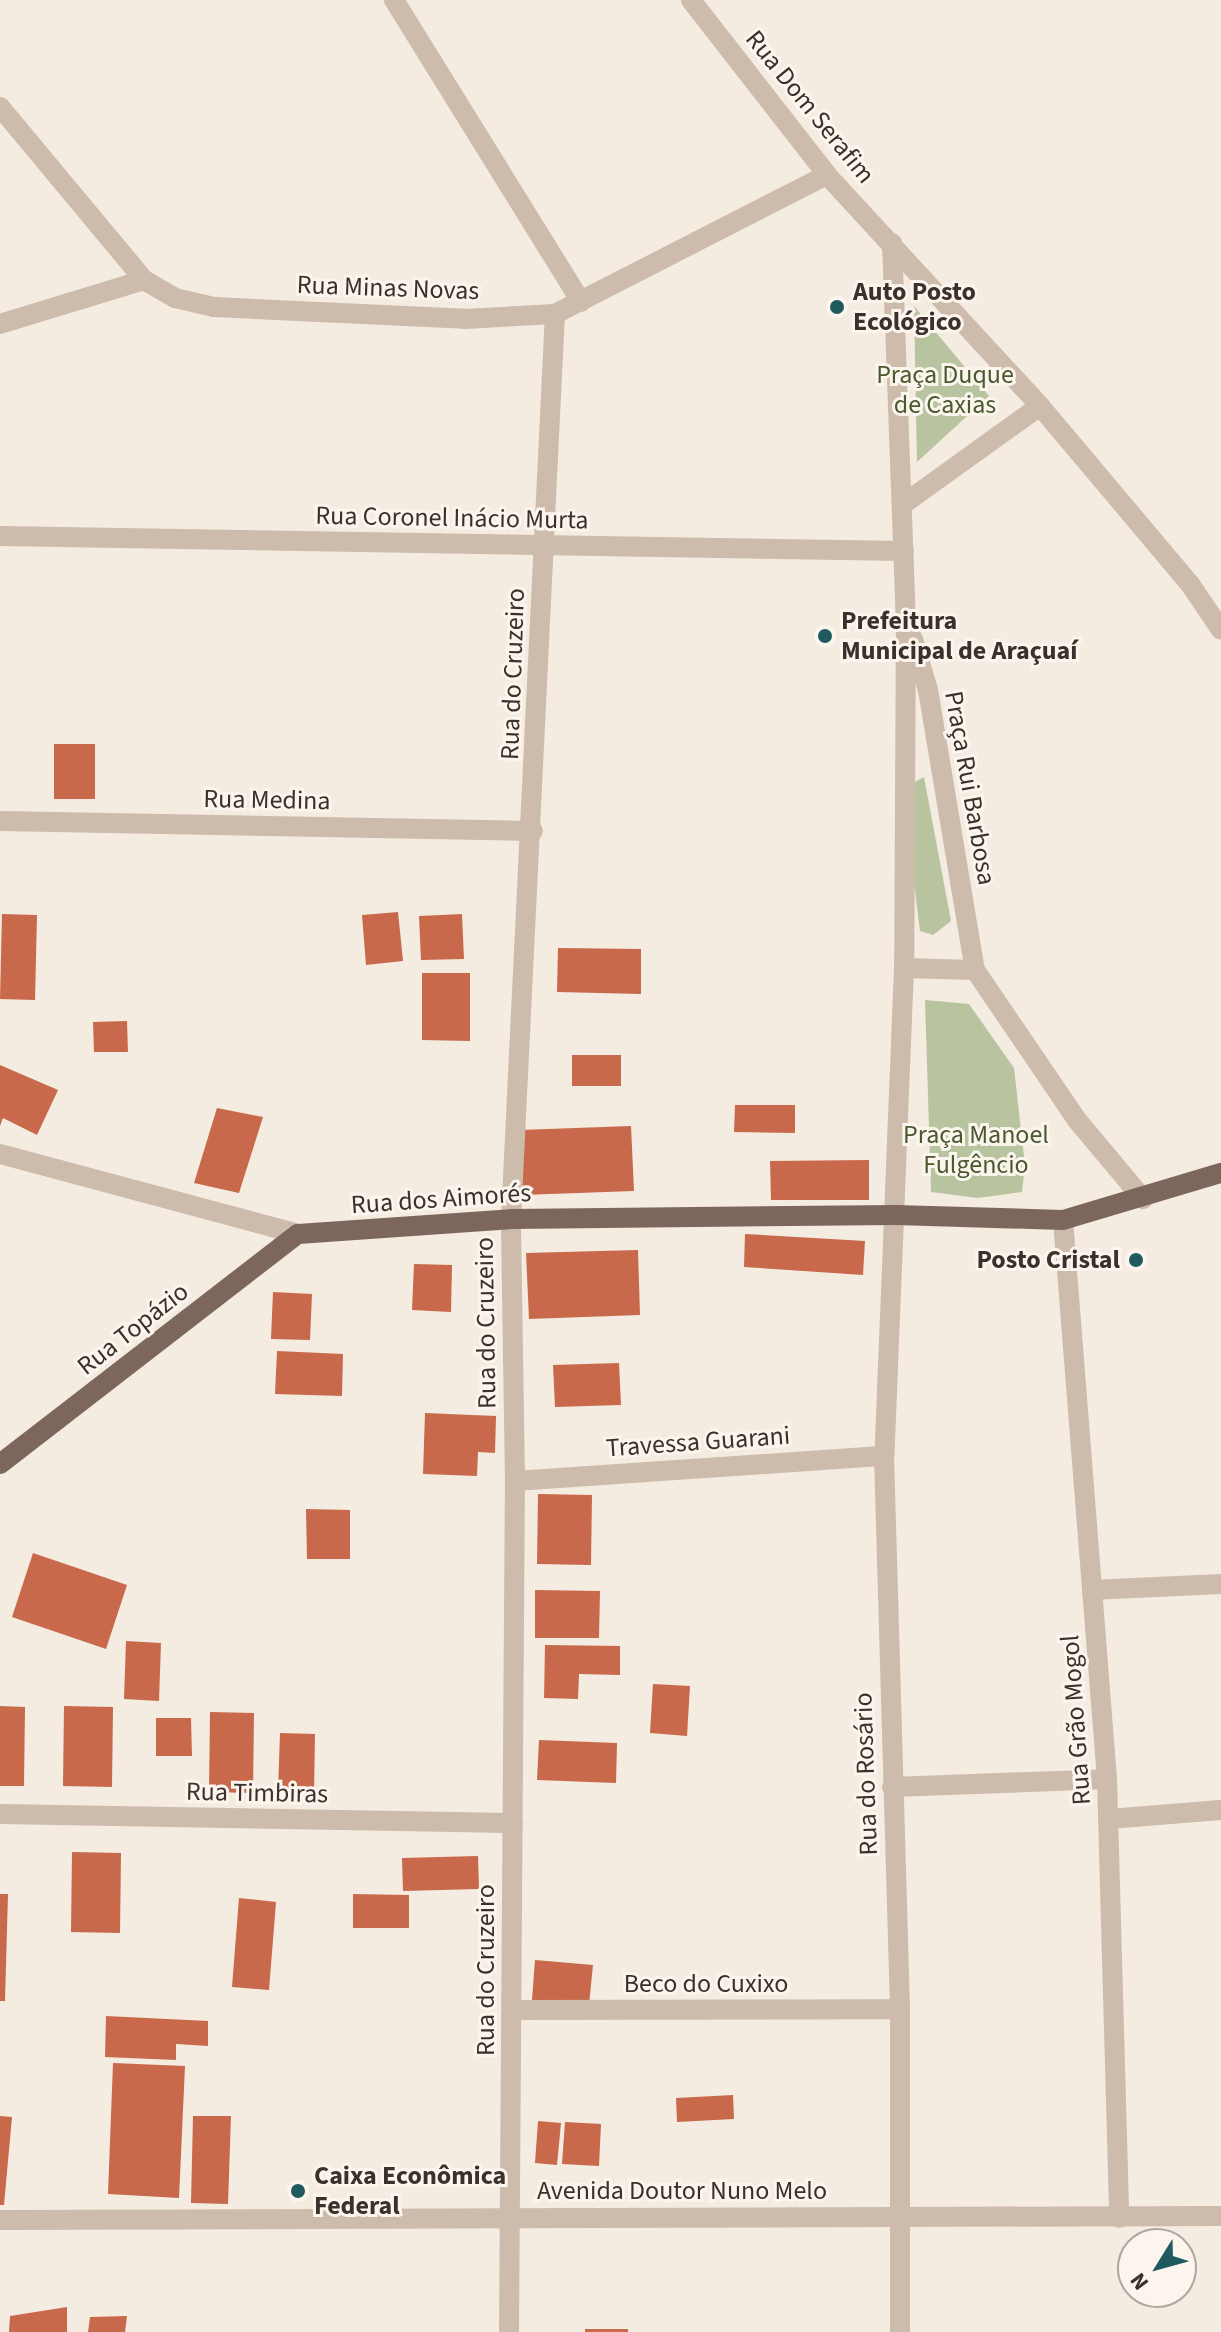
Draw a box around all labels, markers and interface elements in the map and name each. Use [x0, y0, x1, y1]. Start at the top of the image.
street label: Rua Dom Serafim [739, 24, 881, 190]
street label: Rua Minas Novas [296, 269, 480, 307]
place label: Auto Posto Ecológico [853, 276, 976, 338]
marker: Auto Posto Ecológico [828, 298, 846, 316]
park label: Praça Duque de Caxias [876, 359, 1014, 420]
street label: Rua Coronel Inácio Murta [315, 500, 589, 536]
street label: Rua do Cruzeiro [494, 588, 532, 760]
place label: Prefeitura Municipal de Araçuaí [841, 605, 1077, 666]
marker: Prefeitura Municipal de Araçuaí [816, 627, 834, 645]
street label: Praça Rui Barbosa [938, 689, 1002, 887]
street label: Rua Medina [203, 783, 331, 817]
park label: Praça Manoel Fulgêncio [903, 1119, 1049, 1180]
street label: Rua dos Aimorés [350, 1177, 532, 1221]
street label: Rua do Cruzeiro [469, 1237, 503, 1409]
place label: Posto Cristal [976, 1244, 1120, 1276]
marker: Posto Cristal [1127, 1251, 1145, 1269]
street label: Rua Topázio [71, 1276, 195, 1382]
street label: Travessa Guarani [605, 1420, 791, 1464]
street label: Rua Grão Mogol [1054, 1634, 1098, 1806]
street label: Rua do Rosário [848, 1692, 884, 1856]
street label: Rua Timbiras [186, 1776, 328, 1810]
street label: Rua do Cruzeiro [470, 1884, 502, 2056]
street label: Beco do Cuxixo [624, 1968, 788, 2000]
place label: Caixa Econômica Federal [314, 2160, 506, 2222]
street label: Avenida Doutor Nuno Melo [537, 2175, 827, 2207]
marker: Caixa Econômica Federal [289, 2182, 307, 2200]
north arrow [1117, 2228, 1197, 2308]
text: N [1122, 2266, 1157, 2297]

